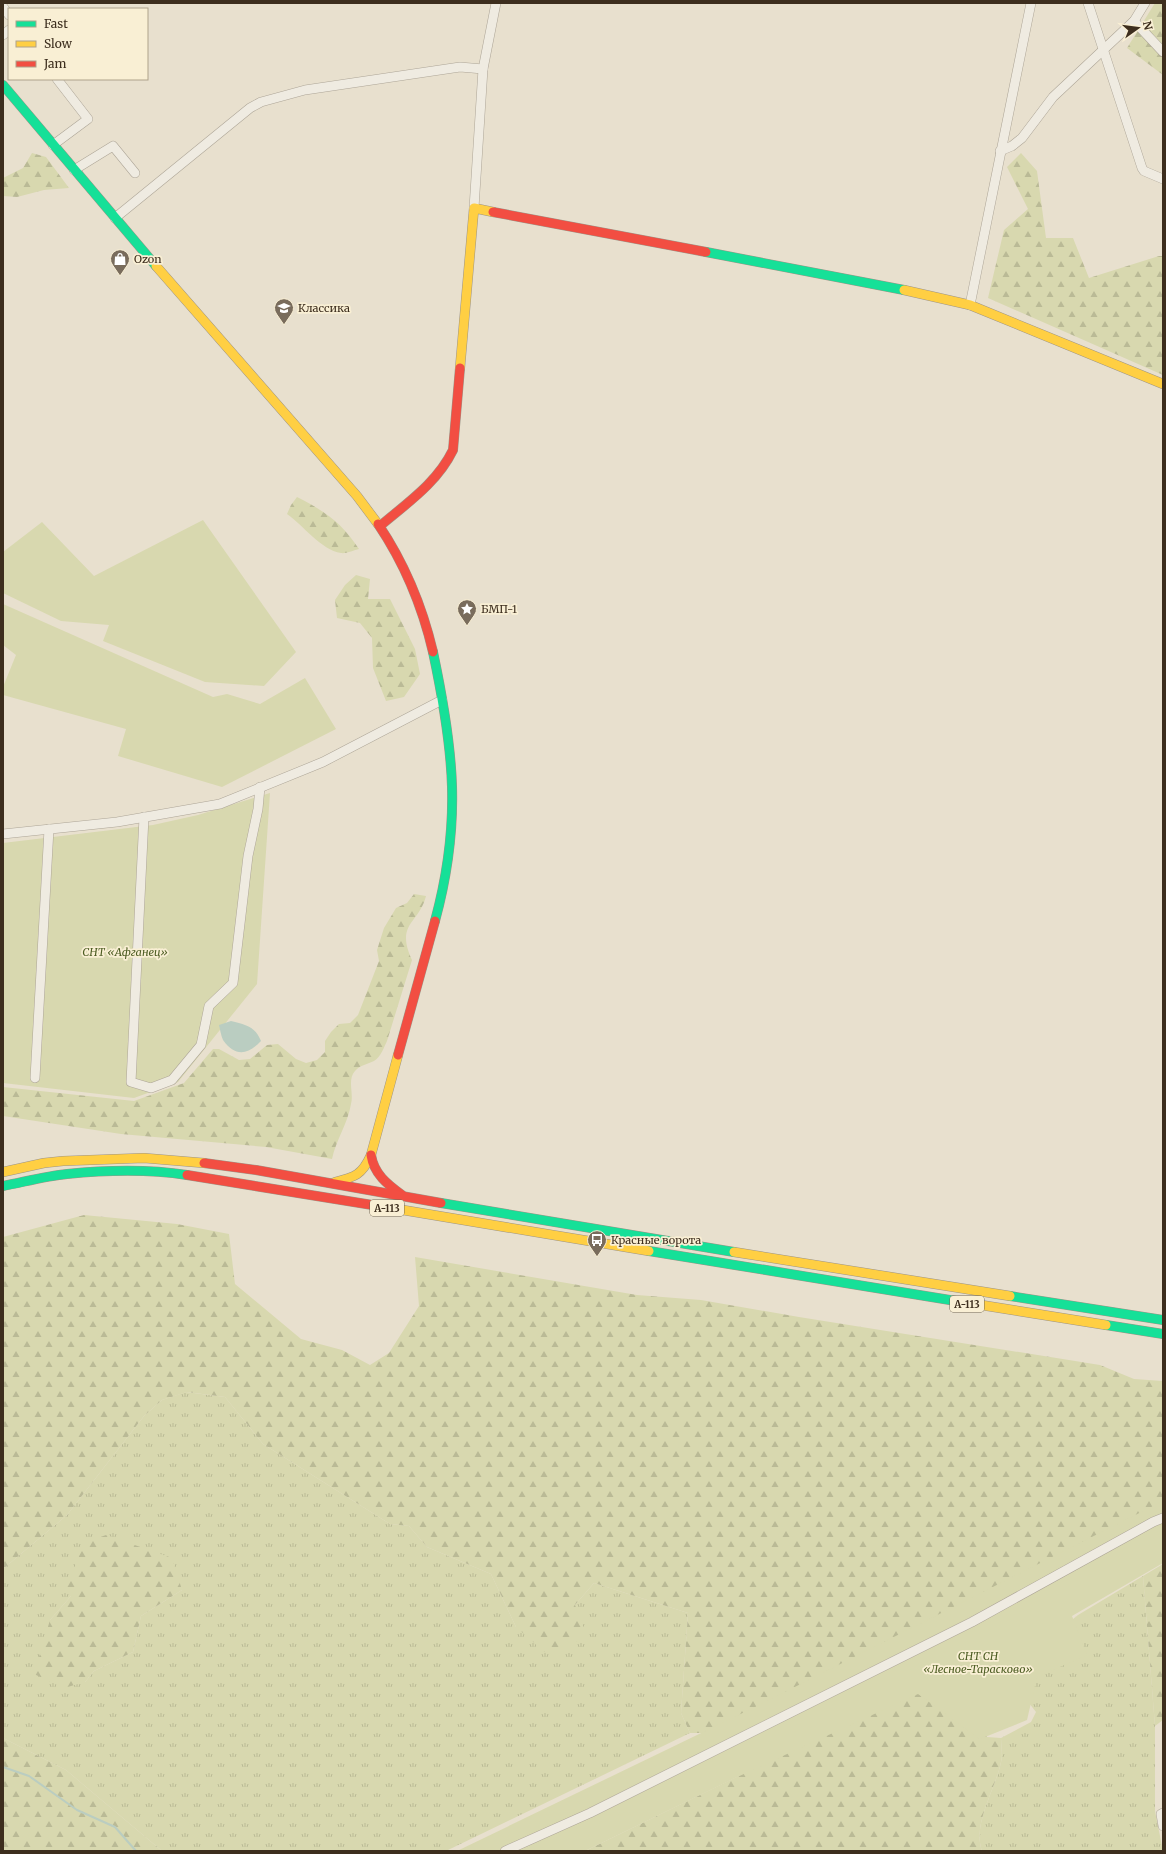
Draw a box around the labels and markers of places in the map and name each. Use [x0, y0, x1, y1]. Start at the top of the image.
shop icon: Ozon [109, 248, 131, 276]
place label: Ozon [134, 252, 162, 266]
school or university icon: Классика [273, 297, 295, 325]
place label: Классика [298, 301, 350, 315]
place icon: БМП-1 [456, 598, 478, 626]
place label: БМП-1 [481, 602, 517, 616]
bus stop icon: Красные ворота [586, 1229, 608, 1257]
place label: Красные ворота [611, 1233, 701, 1247]

